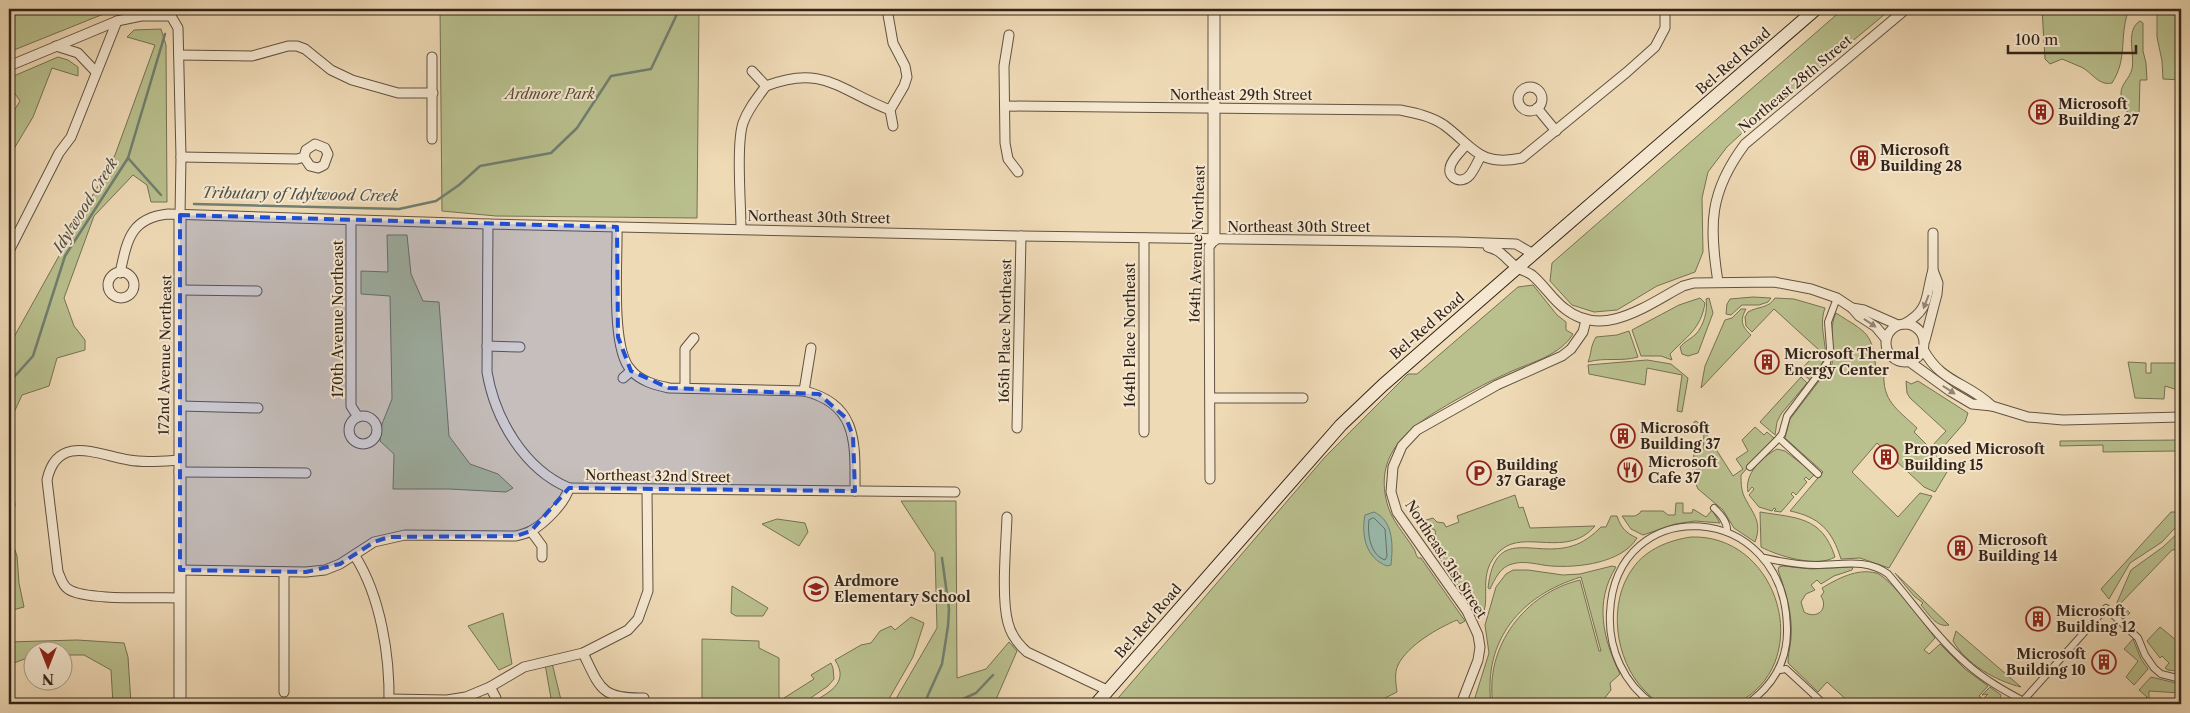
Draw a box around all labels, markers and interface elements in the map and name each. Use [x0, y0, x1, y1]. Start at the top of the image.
scale bar [2008, 22, 2135, 54]
street label: Bel-Red Road [1692, 23, 1774, 98]
text: 100 m [2015, 30, 2058, 49]
street label: Northeast 28th Street [1735, 31, 1856, 137]
park label: Ardmore Park [503, 85, 596, 103]
street label: Northeast 29th Street [1170, 86, 1312, 104]
place label: Microsoft Building 27 [2058, 95, 2139, 129]
building icon: Microsoft Building 27 [2028, 99, 2054, 125]
place label: Microsoft Building 28 [1880, 141, 1962, 175]
building icon: Microsoft Building 28 [1850, 145, 1876, 171]
water label: Idylwood Creek [48, 154, 122, 257]
street label: 164th Avenue Northeast [1185, 165, 1209, 323]
water label: Tributary of Idylwood Creek [202, 183, 398, 205]
street label: Northeast 30th Street [747, 207, 891, 227]
street label: Northeast 30th Street [1227, 218, 1371, 236]
street label: 170th Avenue Northeast [329, 240, 347, 398]
street label: 165th Place Northeast [995, 259, 1015, 403]
street label: 164th Place Northeast [1121, 262, 1139, 407]
street label: 172nd Avenue Northeast [155, 275, 175, 435]
street label: Bel-Red Road [1386, 288, 1468, 363]
one-way arrow [1922, 295, 1930, 310]
one-way arrow [1863, 318, 1877, 328]
place label: Microsoft Thermal Energy Center [1784, 345, 1919, 379]
building icon: Microsoft Thermal Energy Center [1754, 349, 1780, 375]
one-way arrow [1942, 385, 1955, 394]
place label: Microsoft Building 37 [1640, 419, 1721, 453]
building icon: Microsoft Building 37 [1610, 423, 1636, 449]
place label: Proposed Microsoft Building 15 [1904, 440, 2046, 474]
building icon: Proposed Microsoft Building 15 [1873, 444, 1899, 470]
place label: Microsoft Cafe 37 [1648, 453, 1719, 487]
place label: Building 37 Garage [1496, 456, 1566, 490]
restaurant icon: Microsoft Cafe 37 [1617, 457, 1643, 483]
parking icon: Building 37 Garage [1466, 460, 1492, 486]
street label: Northeast 32nd Street [585, 466, 731, 486]
street label: Northeast 31st Street [1401, 497, 1491, 622]
place label: Microsoft Building 14 [1978, 531, 2058, 565]
building icon: Microsoft Building 14 [1947, 535, 1973, 561]
place label: Ardmore Elementary School [833, 572, 971, 606]
school or university icon: Ardmore Elementary School [803, 576, 829, 602]
street label: Bel-Red Road [1111, 580, 1186, 662]
place label: Microsoft Building 12 [2056, 602, 2136, 636]
building icon: Microsoft Building 12 [2025, 606, 2051, 632]
north arrow [22, 640, 72, 690]
place label: Microsoft Building 10 [2006, 645, 2087, 679]
building icon: Microsoft Building 10 [2091, 649, 2117, 675]
text: N [42, 670, 54, 688]

